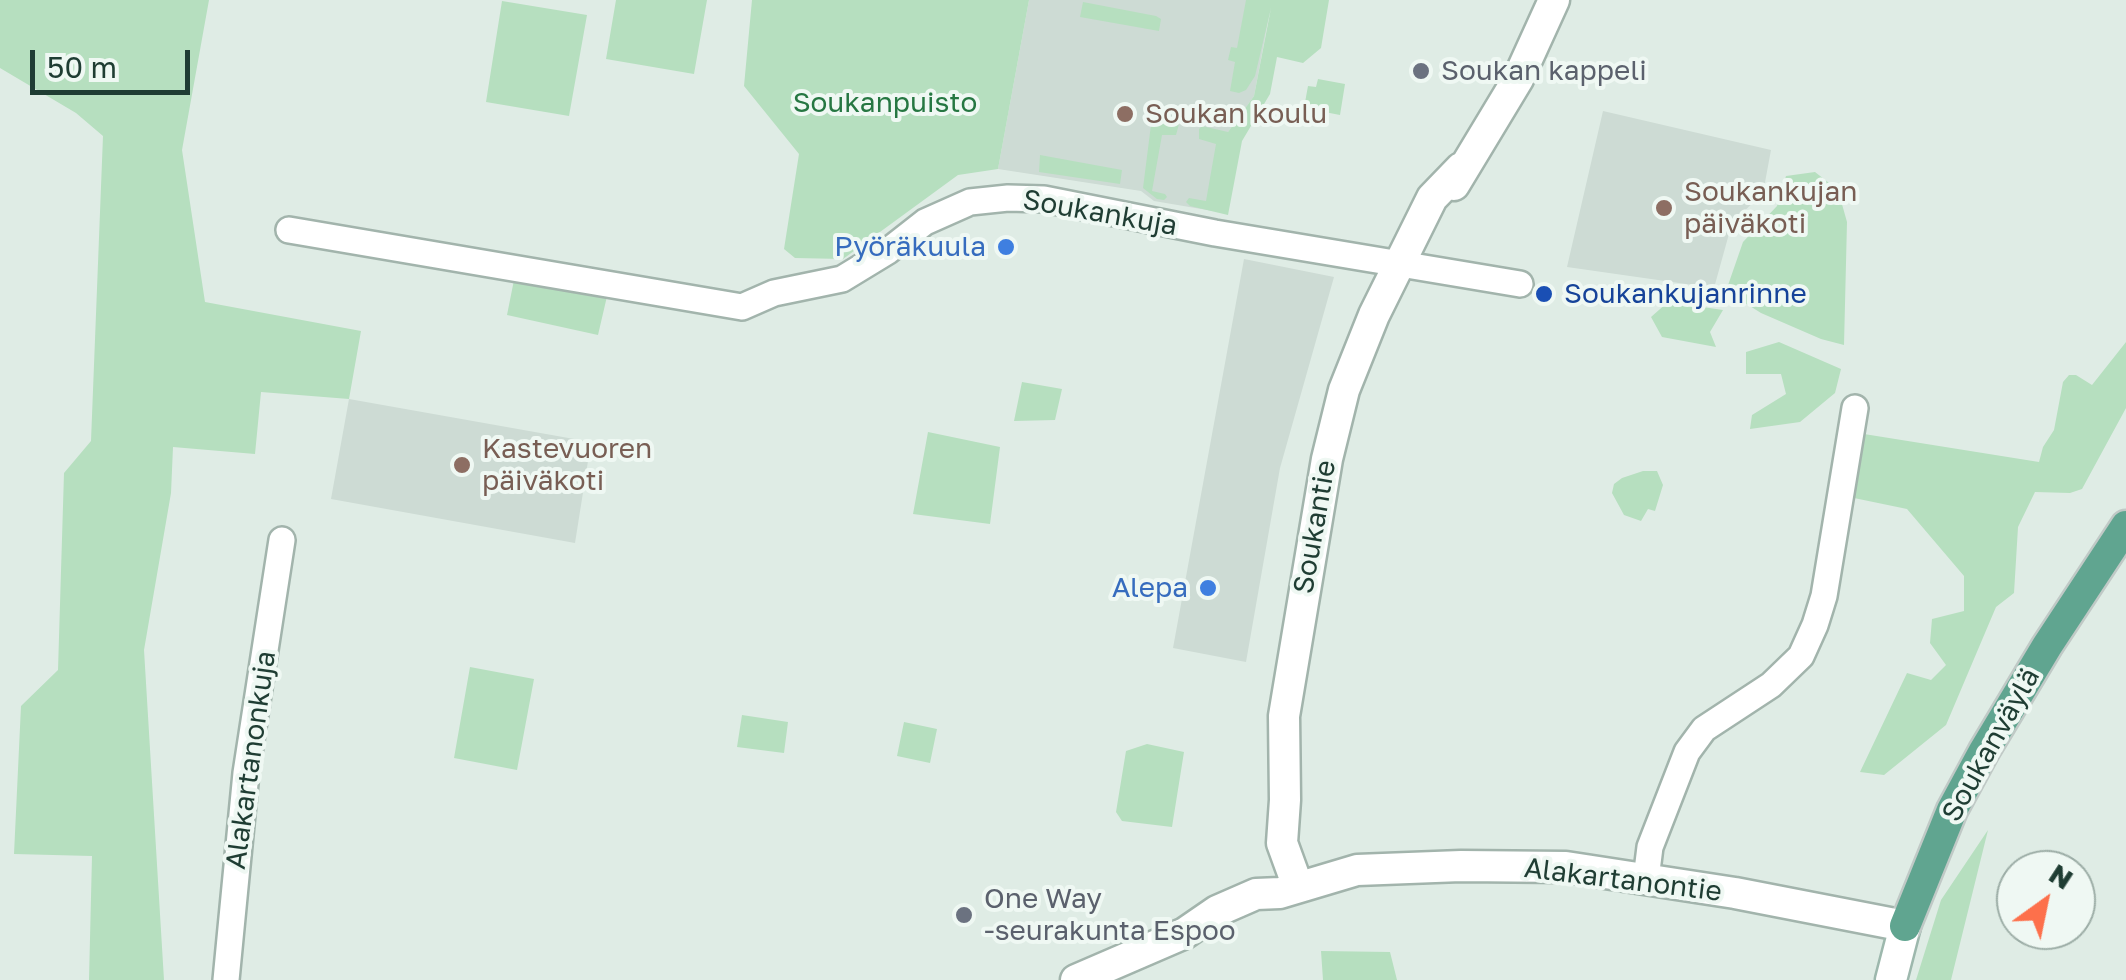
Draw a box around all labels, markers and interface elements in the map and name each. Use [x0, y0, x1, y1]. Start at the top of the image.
scale bar [35, 30, 195, 92]
text: 50 m [47, 49, 117, 85]
place label: Soukan kappeli [1441, 54, 1647, 88]
marker: Soukan kappeli [1410, 60, 1432, 82]
park label: Soukanpuisto [793, 86, 977, 120]
place label: Soukan koulu [1145, 97, 1327, 131]
marker: Soukan koulu [1114, 103, 1136, 125]
place label: Soukankujan päiväkoti [1684, 175, 1858, 241]
street label: Soukankuja [1020, 183, 1180, 243]
marker: Soukankujan päiväkoti [1653, 197, 1675, 219]
place label: Pyöräkuula [834, 230, 986, 264]
marker: Pyöräkuula [995, 236, 1017, 258]
place label: Soukankujanrinne [1564, 277, 1807, 311]
marker: Soukankujanrinne [1533, 283, 1555, 305]
place label: Kastevuoren päiväkoti [482, 432, 652, 498]
marker: Kastevuoren päiväkoti [451, 454, 473, 476]
street label: Soukantie [1287, 458, 1343, 596]
place label: Alepa [1112, 571, 1188, 605]
marker: Alepa [1197, 577, 1219, 599]
street label: Alakartanonkuja [219, 649, 283, 871]
street label: Soukanväylä [1935, 662, 2047, 828]
north arrow [1996, 850, 2096, 950]
street label: Alakartanontie [1522, 851, 1724, 909]
text: N [2044, 856, 2079, 896]
place label: One Way -seurakunta Espoo [984, 882, 1236, 948]
marker: One Way -seurakunta Espoo [953, 904, 975, 926]

